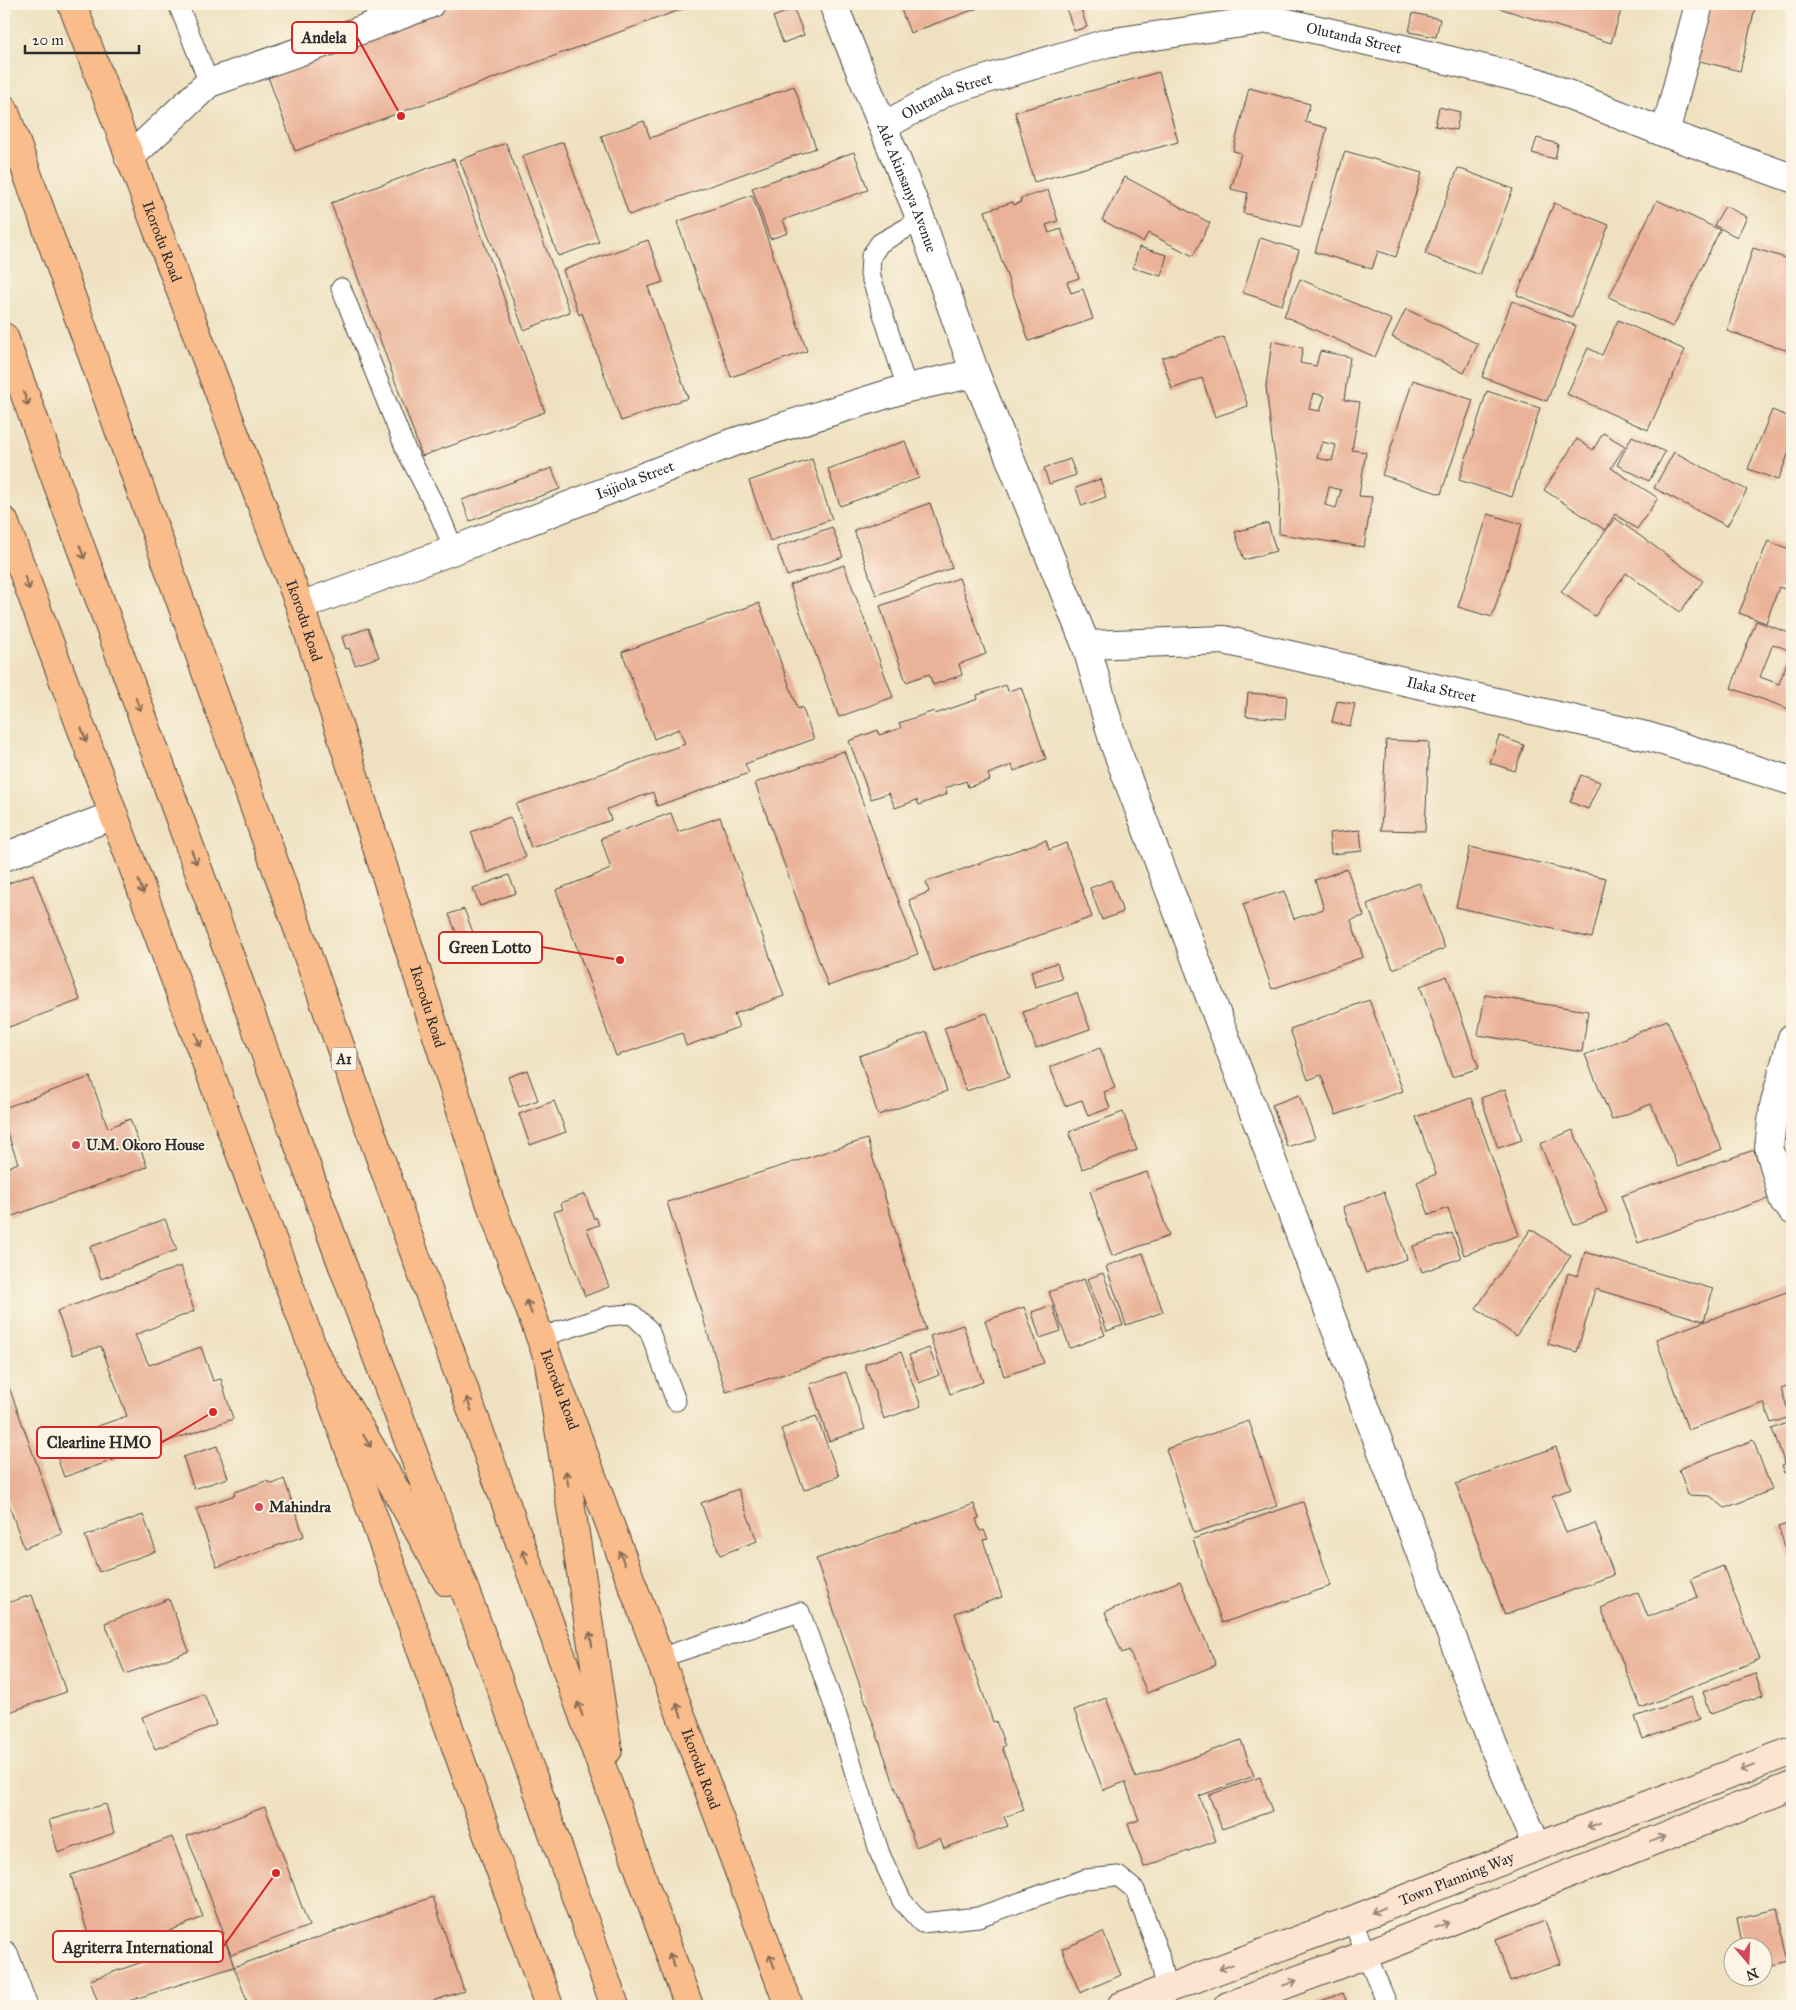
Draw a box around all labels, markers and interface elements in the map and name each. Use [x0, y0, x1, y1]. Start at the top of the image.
street label: Olutanda Street [1304, 19, 1404, 58]
scale bar [25, 22, 139, 54]
callout: Andela [292, 22, 357, 53]
text: Andela [300, 28, 348, 47]
text: 20 m [32, 31, 64, 49]
street label: Olutanda Street [898, 69, 995, 124]
street label: Ade Akinsanya Avenue [873, 119, 941, 255]
street label: Ikorodu Road [139, 199, 186, 285]
one-way arrow [22, 391, 31, 406]
street label: Isijiola Street [594, 457, 677, 503]
one-way arrow [78, 544, 87, 559]
one-way arrow [23, 575, 32, 590]
street label: Ikorodu Road [282, 577, 326, 664]
street label: Ilaka Street [1405, 673, 1478, 706]
one-way arrow [134, 696, 143, 712]
one-way arrow [80, 727, 89, 742]
one-way arrow [190, 849, 199, 864]
one-way arrow [137, 879, 146, 895]
callout: Green Lotto [439, 932, 542, 963]
text: Green Lotto [449, 938, 531, 957]
street label: Ikorodu Road [406, 963, 449, 1050]
one-way arrow [194, 1031, 203, 1047]
road number: A1 [332, 1048, 356, 1070]
place label: U.M. Okoro House [86, 1136, 205, 1154]
marker: U.M. Okoro House [70, 1139, 82, 1151]
one-way arrow [524, 1300, 533, 1315]
street label: Ikorodu Road [536, 1346, 583, 1433]
one-way arrow [464, 1397, 473, 1412]
callout: Clearline HMO [37, 1427, 161, 1458]
text: Clearline HMO [47, 1433, 151, 1452]
one-way arrow [362, 1433, 372, 1447]
one-way arrow [562, 1470, 572, 1486]
place label: Mahindra [269, 1498, 332, 1516]
marker: Mahindra [253, 1501, 265, 1513]
one-way arrow [520, 1549, 529, 1565]
one-way arrow [617, 1550, 626, 1566]
one-way arrow [586, 1631, 596, 1647]
one-way arrow [575, 1702, 584, 1717]
one-way arrow [674, 1703, 683, 1718]
street label: Ikorodu Road [678, 1726, 724, 1812]
one-way arrow [1739, 1764, 1755, 1773]
one-way arrow [1587, 1821, 1603, 1830]
one-way arrow [1650, 1834, 1665, 1843]
street label: Town Planning Way [1396, 1848, 1518, 1910]
one-way arrow [1371, 1905, 1386, 1915]
one-way arrow [1434, 1920, 1449, 1929]
callout: Agriterra International [53, 1931, 223, 1962]
text: Agriterra International [62, 1938, 214, 1958]
north arrow [1724, 1938, 1774, 1988]
one-way arrow [667, 1953, 676, 1969]
one-way arrow [767, 1953, 776, 1969]
one-way arrow [1219, 1963, 1234, 1972]
text: N [1744, 1964, 1760, 1984]
one-way arrow [1282, 1978, 1297, 1987]

